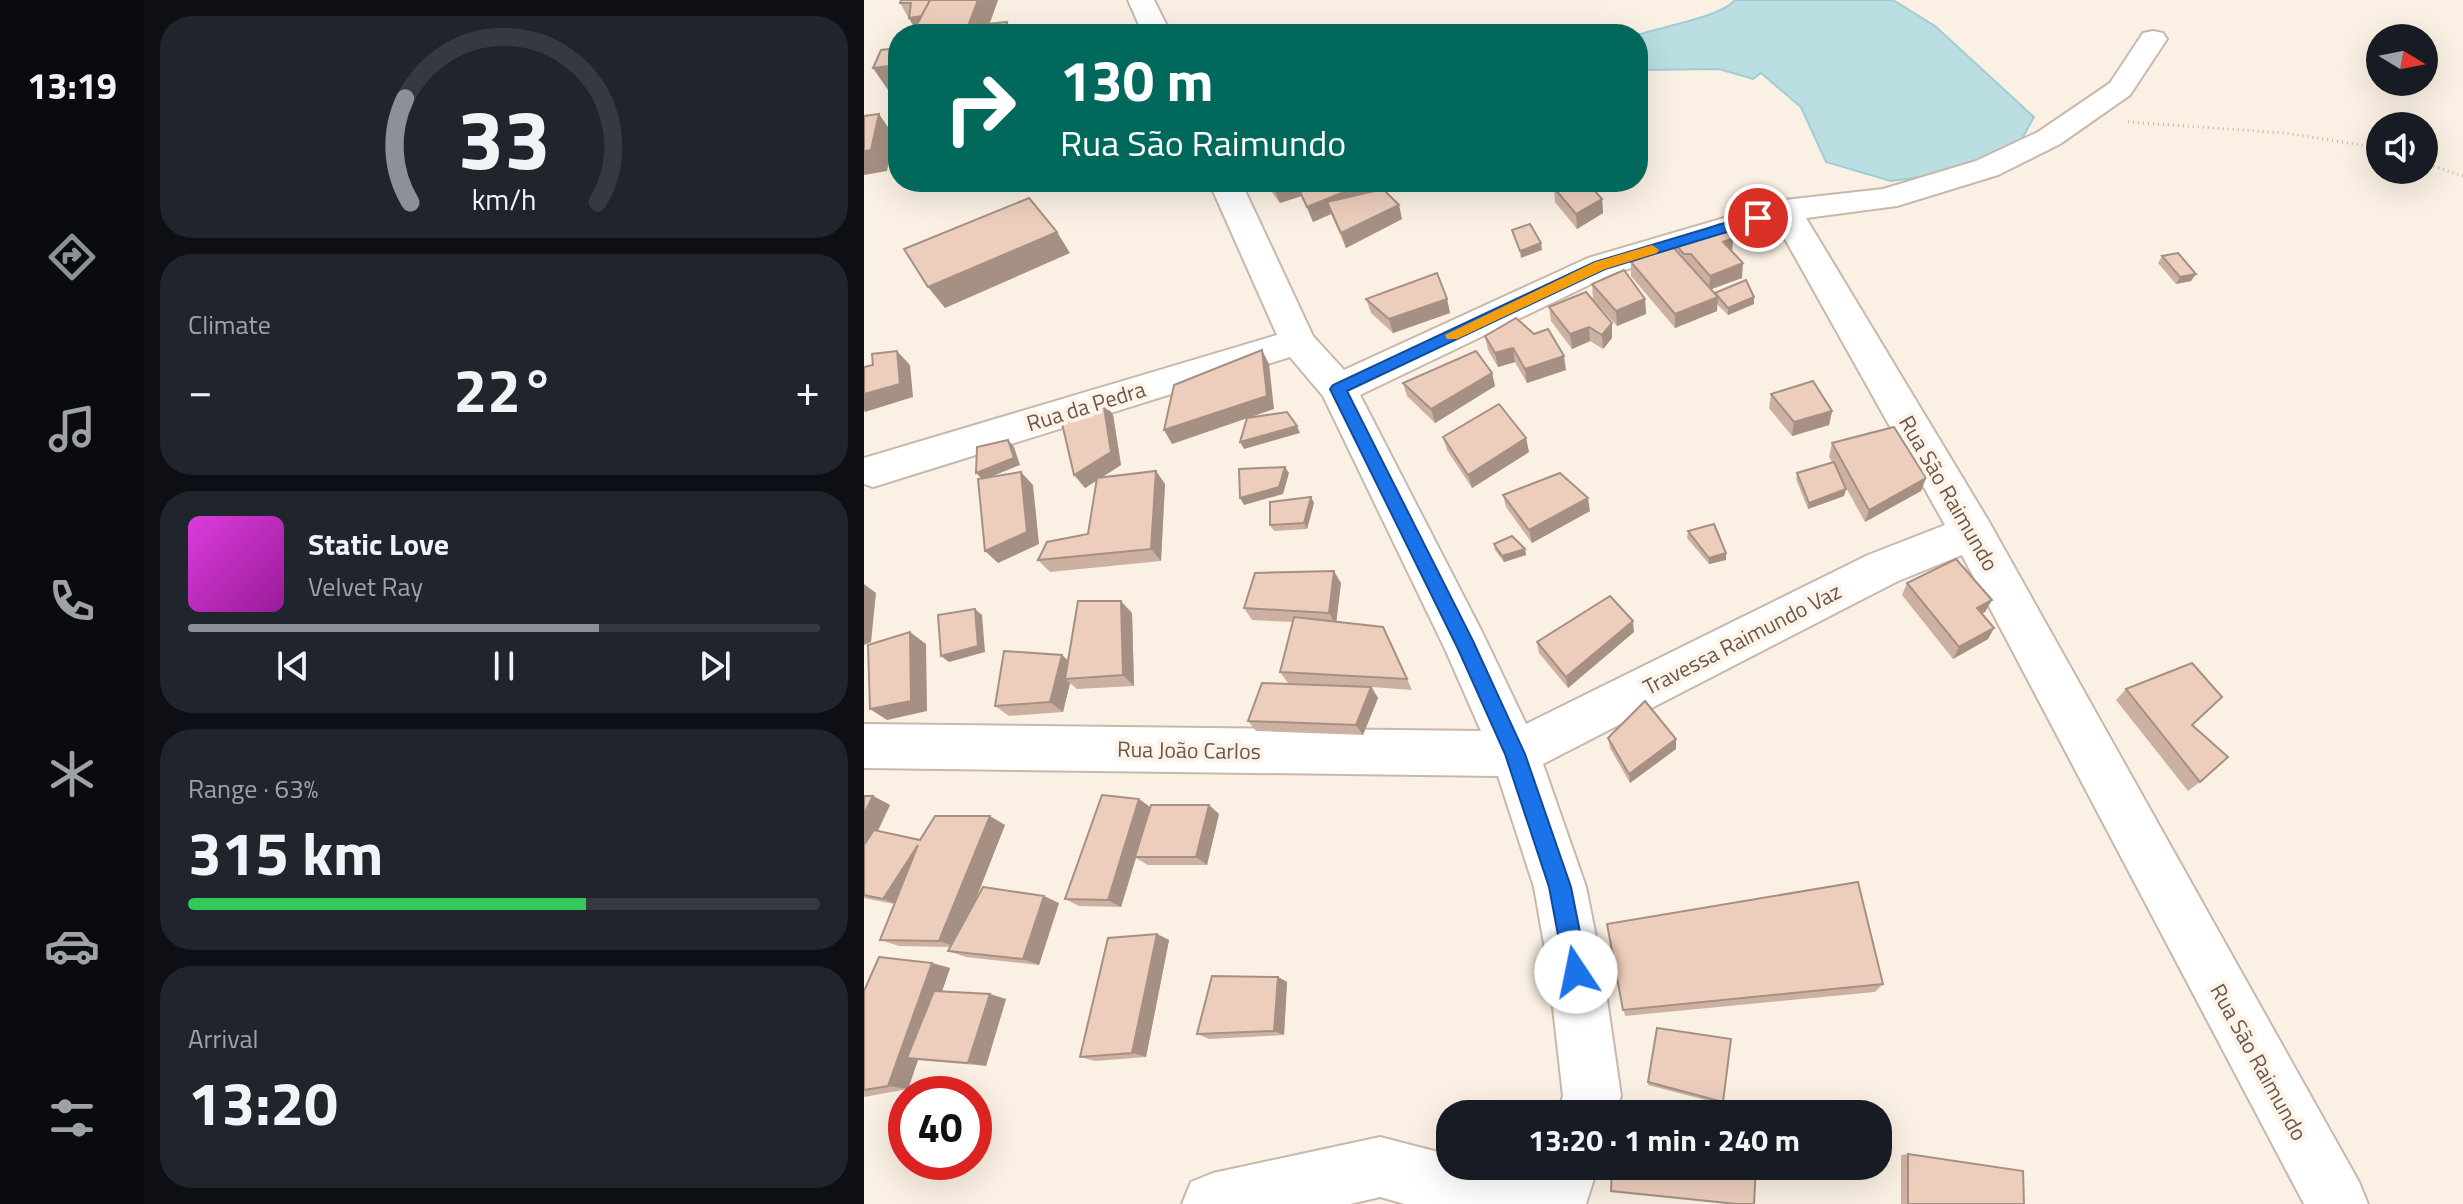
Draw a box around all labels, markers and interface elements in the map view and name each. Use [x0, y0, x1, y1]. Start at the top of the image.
north arrow [2366, 24, 2438, 96]
map controls [2366, 24, 2438, 184]
text: 130 m [1060, 38, 1213, 123]
icon: right [928, 56, 1032, 160]
text: 13:19 [27, 58, 117, 113]
text: 33 [457, 74, 551, 200]
button: sound [2366, 112, 2438, 184]
text: Rua São Raimundo [1060, 115, 1346, 170]
text: km/h [472, 178, 536, 221]
pin [1724, 184, 1792, 252]
icon: arrive [1736, 196, 1780, 240]
icon: directions [44, 229, 100, 285]
text: Climate [188, 305, 271, 344]
text: 22° [454, 344, 554, 435]
text: − [188, 356, 213, 423]
text: + [795, 356, 820, 423]
street label: Rua da Pedra [1022, 372, 1150, 440]
icon: music [44, 401, 100, 457]
street label: Rua São Raimundo [1891, 409, 2007, 577]
text: Static Love [308, 521, 449, 567]
text: Velvet Ray [308, 567, 423, 606]
icon: phone [44, 573, 100, 629]
street label: Travessa Raimundo Vaz [1637, 574, 1847, 704]
icon: previous [271, 644, 315, 688]
icon: pause [482, 644, 526, 688]
icon: next [693, 644, 737, 688]
street label: Rua João Carlos [1117, 732, 1261, 768]
icon: climate [44, 746, 100, 802]
text: Range · 63% [188, 769, 318, 808]
text: 315 km [188, 807, 383, 898]
icon: car [44, 918, 100, 974]
position arrow [1534, 930, 1618, 1014]
street label: Rua São Raimundo [2202, 977, 2316, 1147]
text: Arrival [188, 1019, 259, 1058]
text: 13:20 [188, 1057, 338, 1148]
speed limit sign: 40 [888, 1076, 992, 1180]
icon: filters [44, 1090, 100, 1146]
text: 13:20 · 1 min · 240 m [1528, 1117, 1800, 1163]

